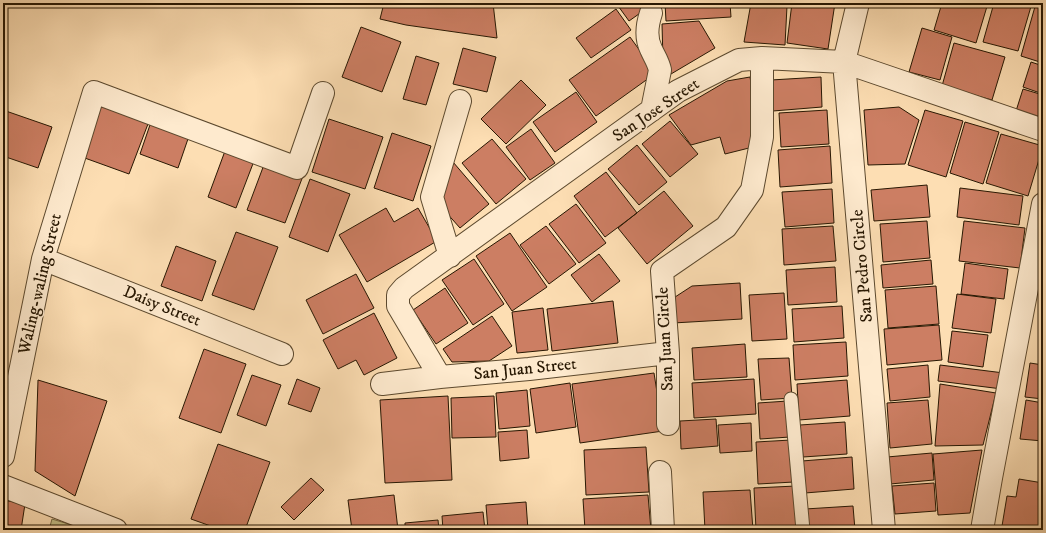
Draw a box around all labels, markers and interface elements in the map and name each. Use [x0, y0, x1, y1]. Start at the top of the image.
street label: San Jose Street [608, 73, 704, 147]
street label: San Pedro Circle [846, 209, 878, 323]
street label: Waling-waling Street [13, 211, 67, 358]
street label: Daisy Street [120, 280, 205, 332]
street label: San Juan Circle [651, 286, 679, 392]
street label: San Juan Street [472, 353, 578, 385]

